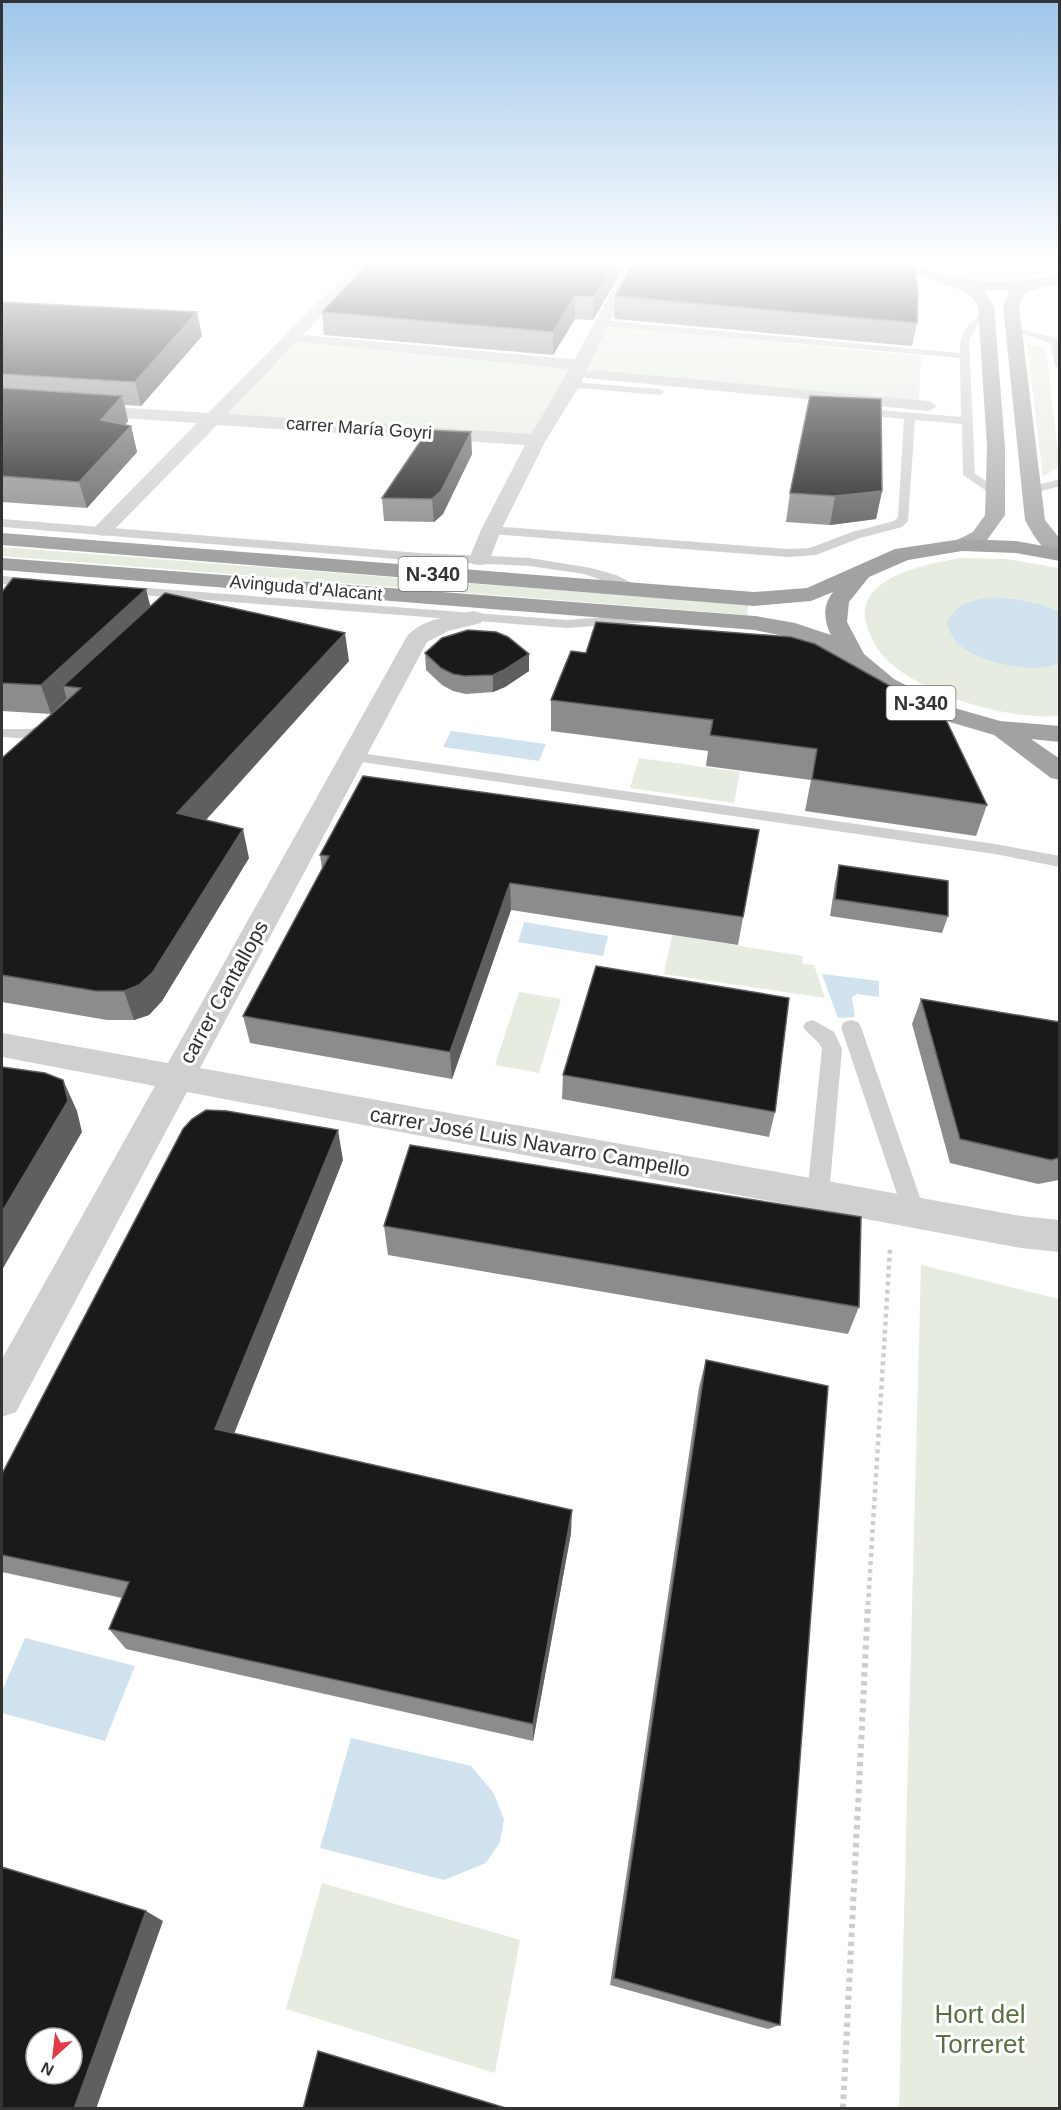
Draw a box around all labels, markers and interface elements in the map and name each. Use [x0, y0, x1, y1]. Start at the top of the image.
street label: carrer María Goyri [285, 413, 433, 443]
road number: N-340 [398, 557, 468, 591]
street label: Avinguda d'Alacant [229, 571, 383, 605]
road number: N-340 [886, 686, 956, 720]
street label: carrer Cantallops [175, 916, 272, 1067]
street label: carrer José Luis Navarro Campello [368, 1102, 692, 1181]
park label: Hort del Torreret [934, 1999, 1026, 2059]
north arrow [24, 2026, 84, 2086]
text: N [38, 2059, 56, 2079]

